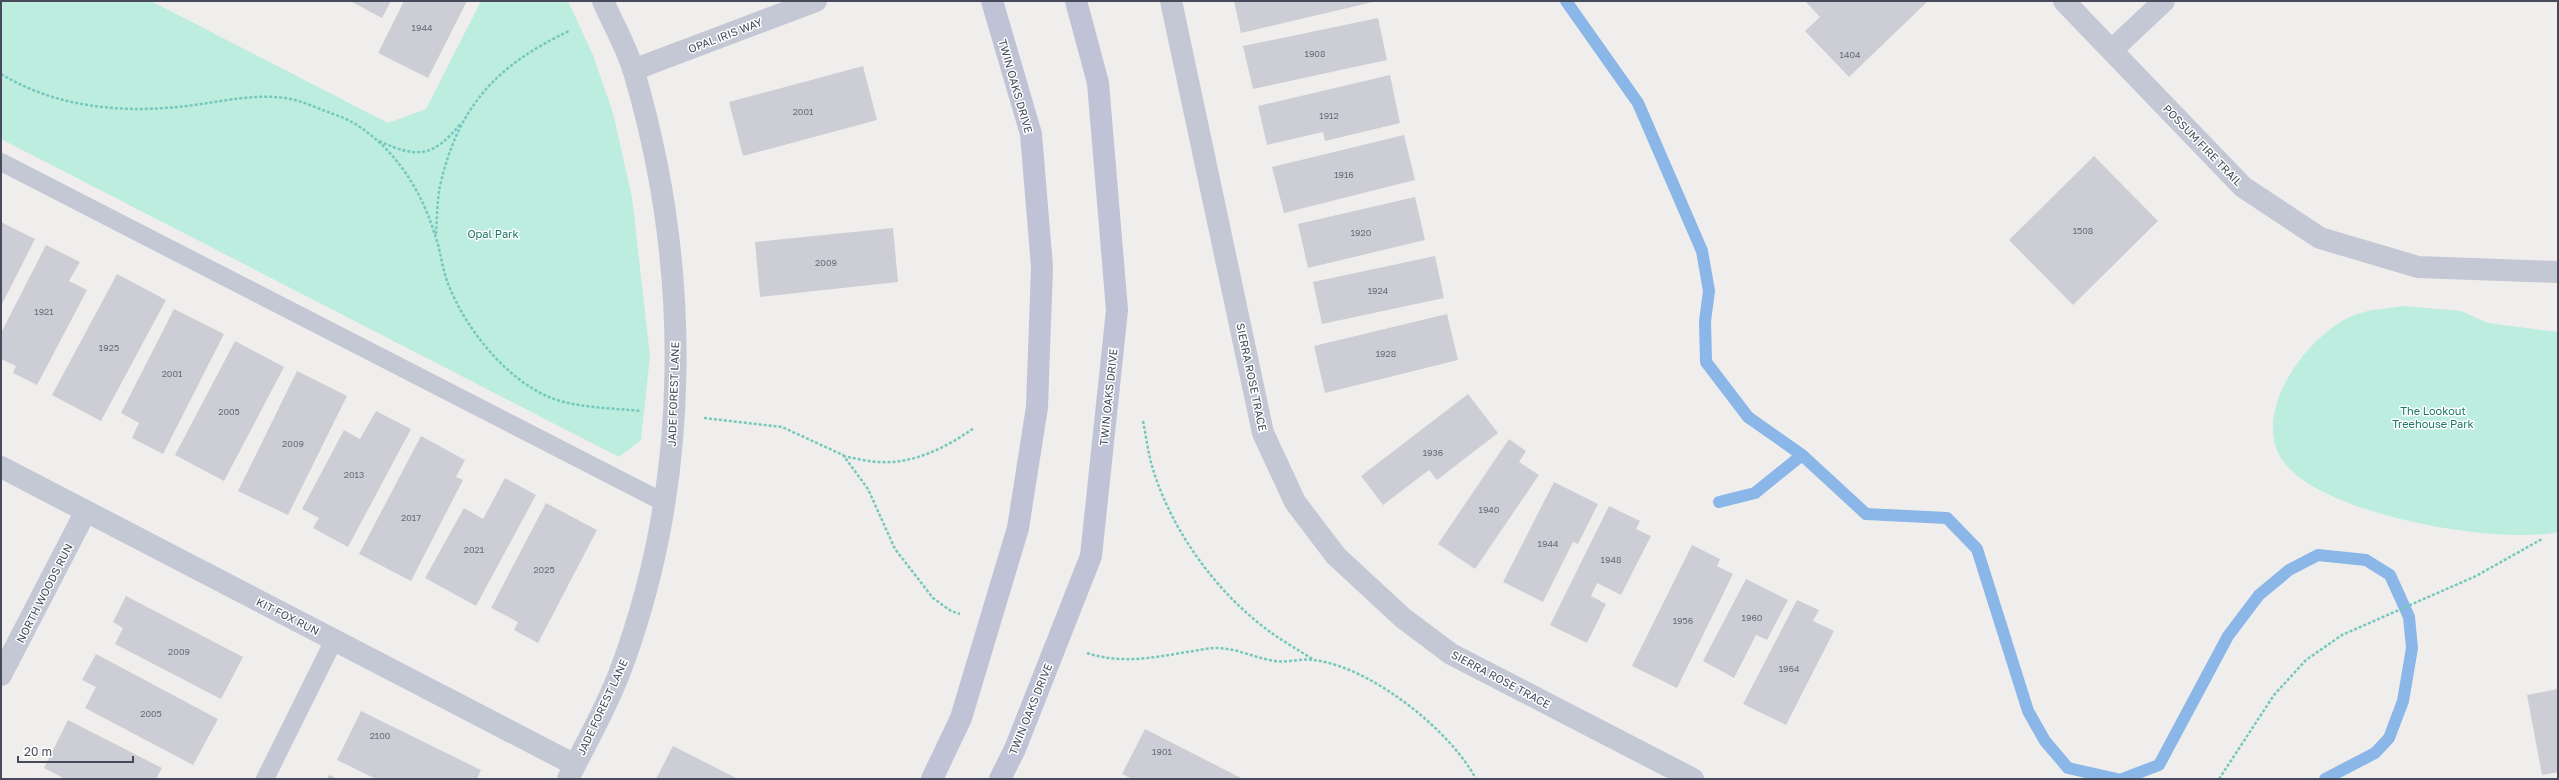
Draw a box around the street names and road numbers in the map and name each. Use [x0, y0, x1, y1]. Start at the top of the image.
street label: OPAL IRIS WAY [686, 15, 764, 55]
street label: TWIN OAKS DRIVE [996, 37, 1036, 135]
street label: POSSUM FIRE TRAIL [2161, 102, 2246, 189]
street label: SIERRA ROSE TRACE [1234, 322, 1270, 432]
street label: JADE FOREST LANE [665, 341, 681, 447]
street label: TWIN OAKS DRIVE [1096, 348, 1120, 446]
street label: NORTH WOODS RUN [13, 541, 75, 645]
street label: KIT FOX RUN [254, 595, 322, 637]
street label: SIERRA ROSE TRACE [1449, 647, 1553, 711]
street label: JADE FOREST LANE [574, 657, 630, 757]
street label: TWIN OAKS DRIVE [1006, 661, 1054, 757]

